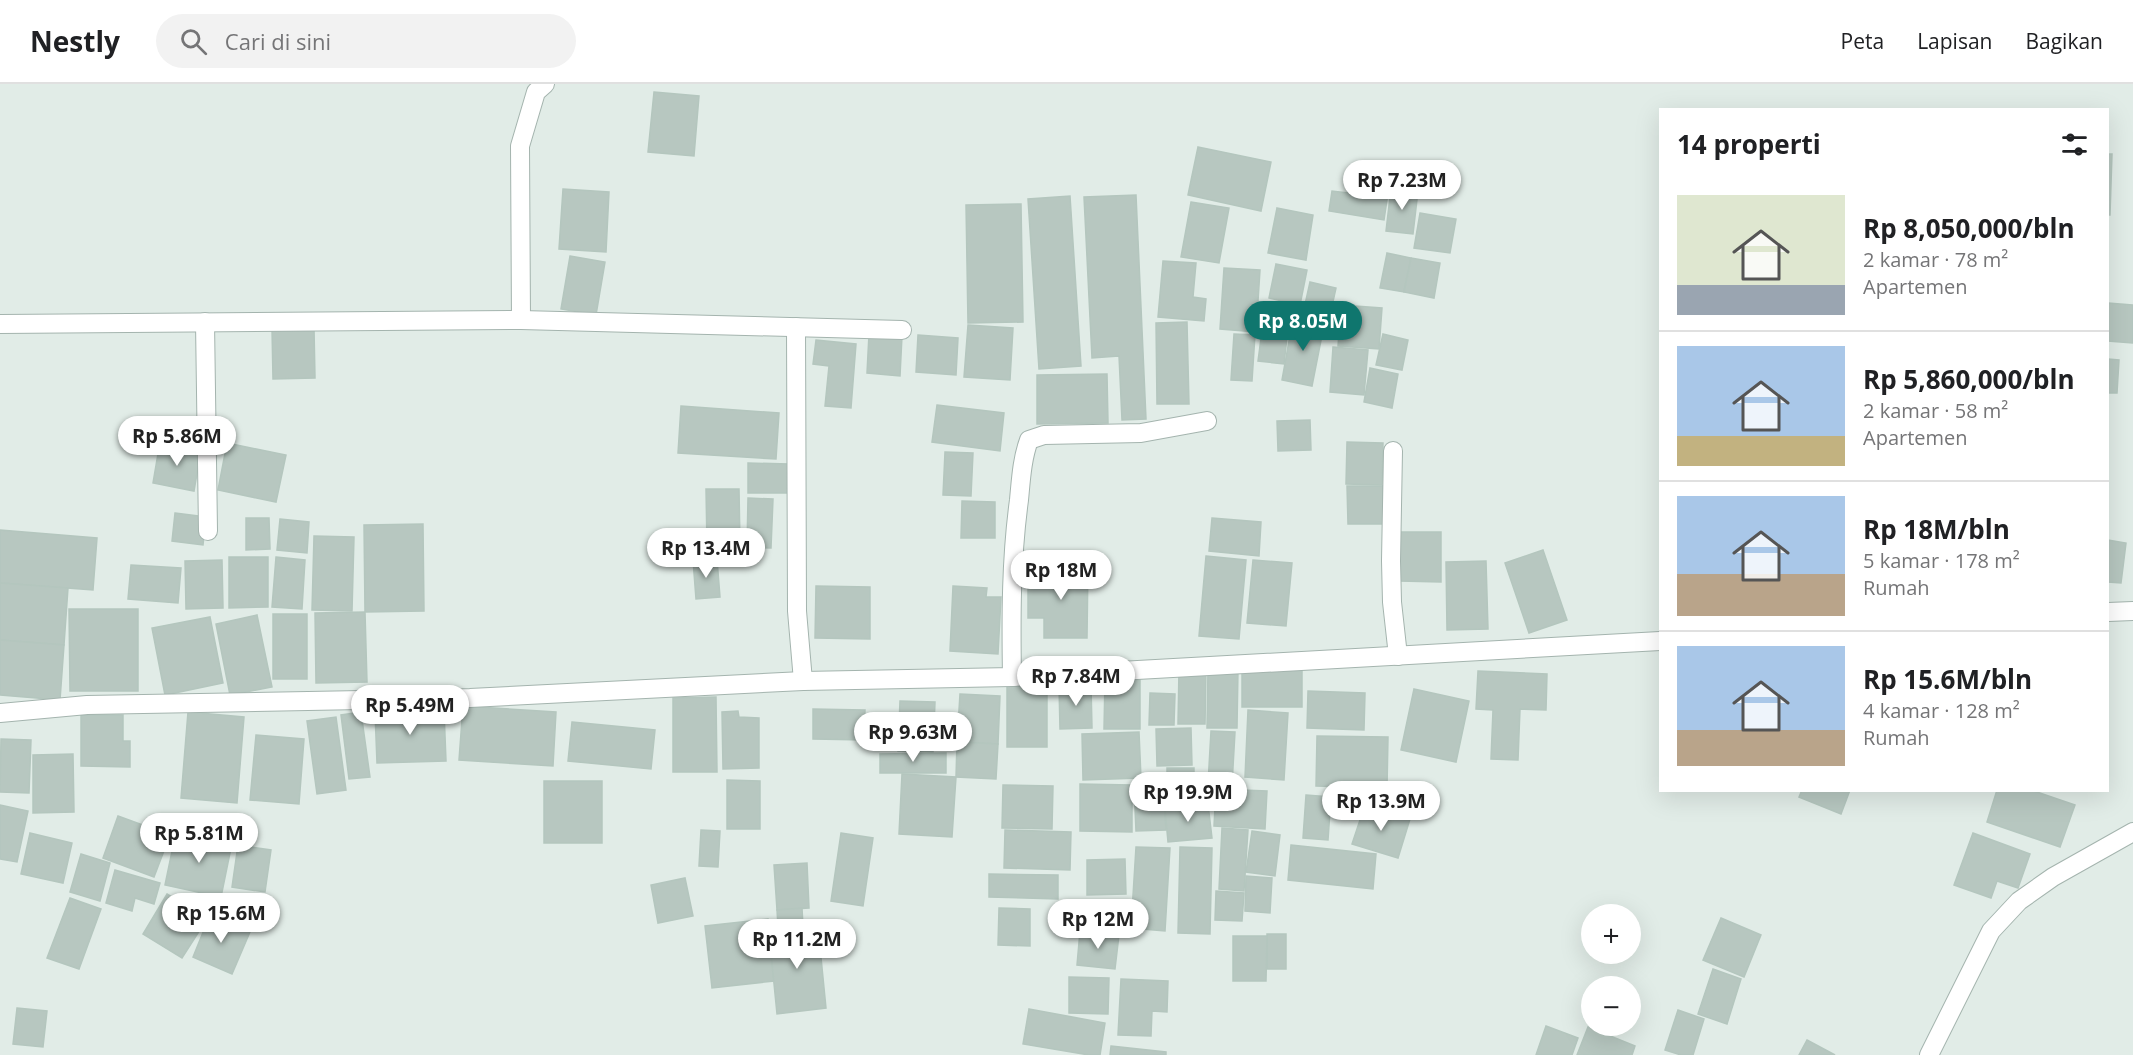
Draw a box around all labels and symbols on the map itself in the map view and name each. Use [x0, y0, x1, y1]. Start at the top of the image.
pin: Rp 7.23M [1340, 160, 1464, 211]
pin: Rp 8.05M [1241, 301, 1365, 352]
pin: Rp 5.86M [115, 416, 239, 467]
pin: Rp 13.4M [644, 528, 768, 579]
pin: Rp 18M [1012, 550, 1110, 601]
pin: Rp 7.84M [1014, 656, 1138, 707]
pin: Rp 5.49M [348, 685, 472, 736]
pin: Rp 9.63M [851, 712, 975, 763]
pin: Rp 19.9M [1126, 772, 1250, 823]
pin: Rp 13.9M [1319, 781, 1443, 832]
pin: Rp 5.81M [137, 813, 261, 864]
pin: Rp 15.6M [159, 893, 283, 944]
pin: Rp 12M [1049, 899, 1147, 950]
pin: Rp 11.2M [735, 919, 859, 970]

